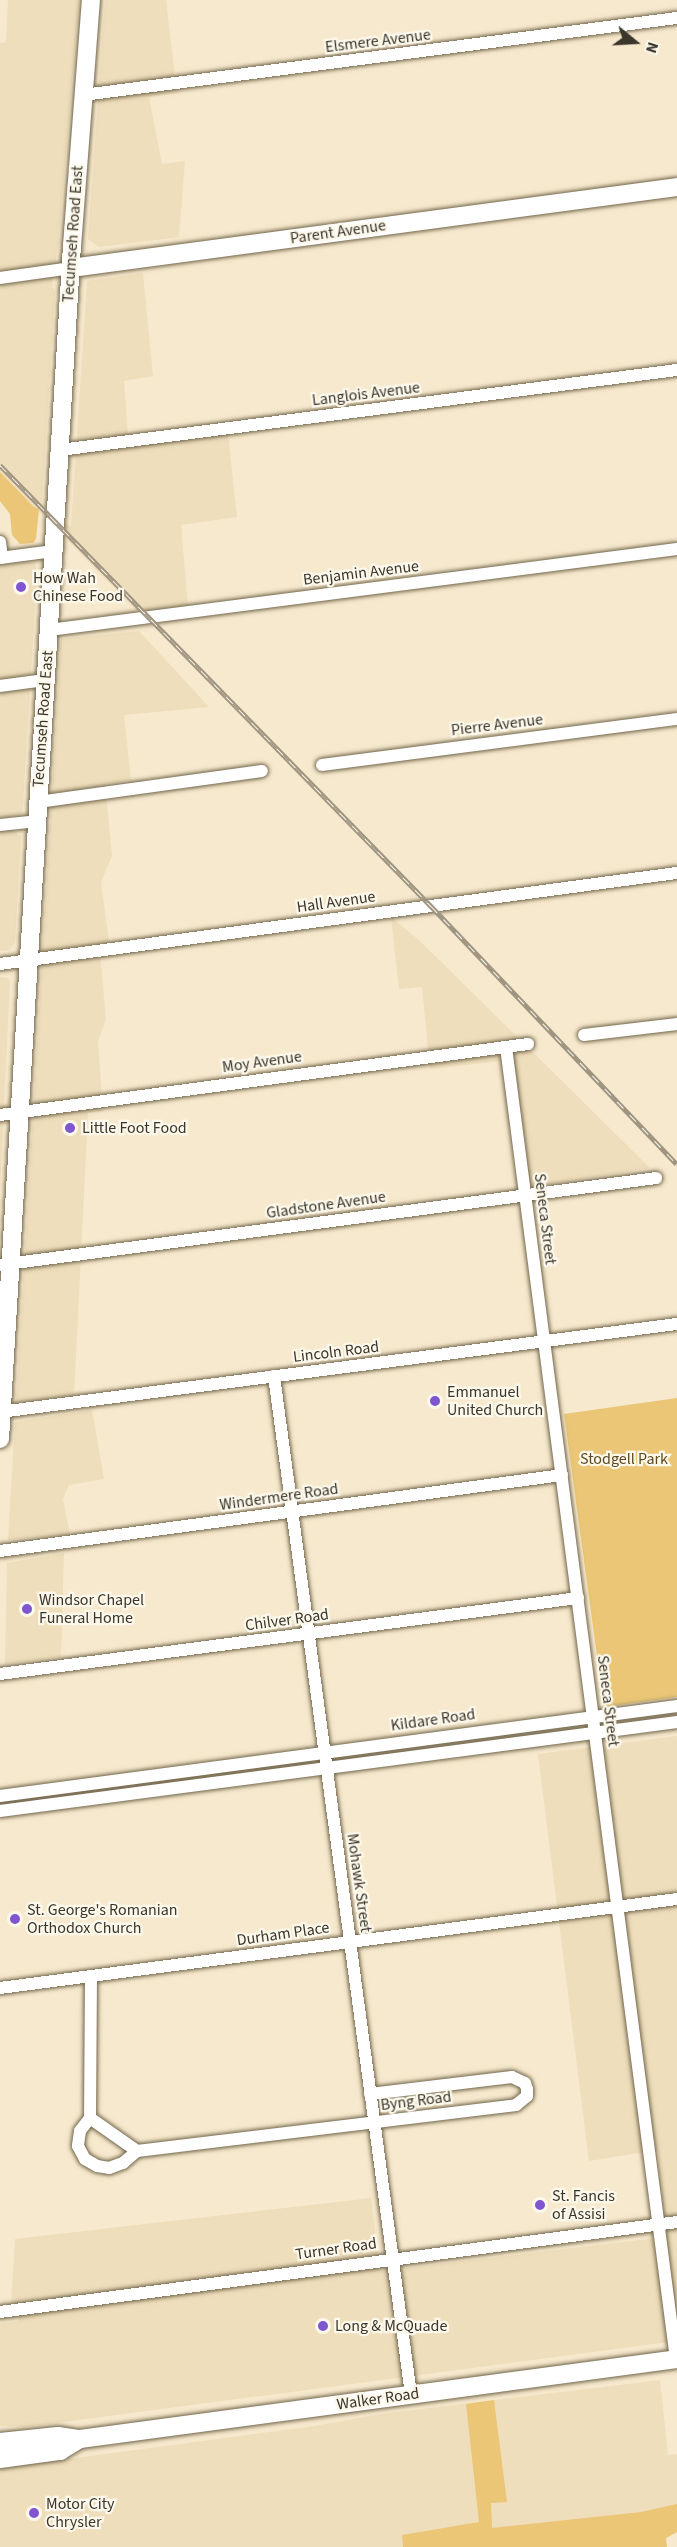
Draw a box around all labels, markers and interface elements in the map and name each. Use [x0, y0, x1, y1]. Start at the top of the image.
north arrow [605, 12, 665, 72]
street label: Elsmere Avenue [324, 25, 432, 57]
text: N [640, 39, 664, 56]
street label: Tecumseh Road East [59, 165, 87, 303]
street label: Parent Avenue [289, 216, 387, 248]
street label: Langlois Avenue [311, 378, 421, 410]
street label: Benjamin Avenue [302, 556, 420, 590]
place label: How Wah Chinese Food [33, 568, 123, 606]
marker: How Wah Chinese Food [14, 580, 28, 594]
street label: Tecumseh Road East [29, 650, 57, 788]
street label: Pierre Avenue [450, 710, 544, 740]
street label: Hall Avenue [295, 887, 377, 917]
street label: Moy Avenue [221, 1047, 303, 1077]
place label: Little Foot Food [82, 1118, 187, 1138]
marker: Little Foot Food [63, 1121, 77, 1135]
street label: Seneca Street [530, 1172, 560, 1266]
street label: Gladstone Avenue [265, 1187, 387, 1223]
street label: Lincoln Road [292, 1337, 380, 1367]
place label: Emmanuel United Church [447, 1382, 543, 1420]
marker: Emmanuel United Church [428, 1394, 442, 1408]
park label: Stodgell Park [580, 1449, 668, 1469]
street label: Windermere Road [218, 1479, 340, 1515]
place label: Windsor Chapel Funeral Home [39, 1590, 144, 1628]
marker: Windsor Chapel Funeral Home [20, 1602, 34, 1616]
street label: Chilver Road [244, 1605, 330, 1635]
street label: Seneca Street [593, 1654, 623, 1748]
street label: Kildare Road [390, 1705, 476, 1735]
street label: Mohawk Street [343, 1832, 375, 1934]
place label: St. George's Romanian Orthodox Church [27, 1900, 178, 1938]
marker: St. George's Romanian Orthodox Church [8, 1912, 22, 1926]
street label: Durham Place [235, 1918, 331, 1950]
street label: Byng Road [380, 2087, 452, 2115]
place label: St. Fancis of Assisi [552, 2186, 615, 2224]
marker: St. Fancis of Assisi [533, 2198, 547, 2212]
street label: Turner Road [294, 2234, 378, 2264]
place label: Long & McQuade [335, 2316, 447, 2336]
marker: Long & McQuade [316, 2319, 330, 2333]
street label: Walker Road [336, 2384, 420, 2414]
place label: Motor City Chrysler [46, 2494, 115, 2532]
marker: Motor City Chrysler [27, 2506, 41, 2520]

